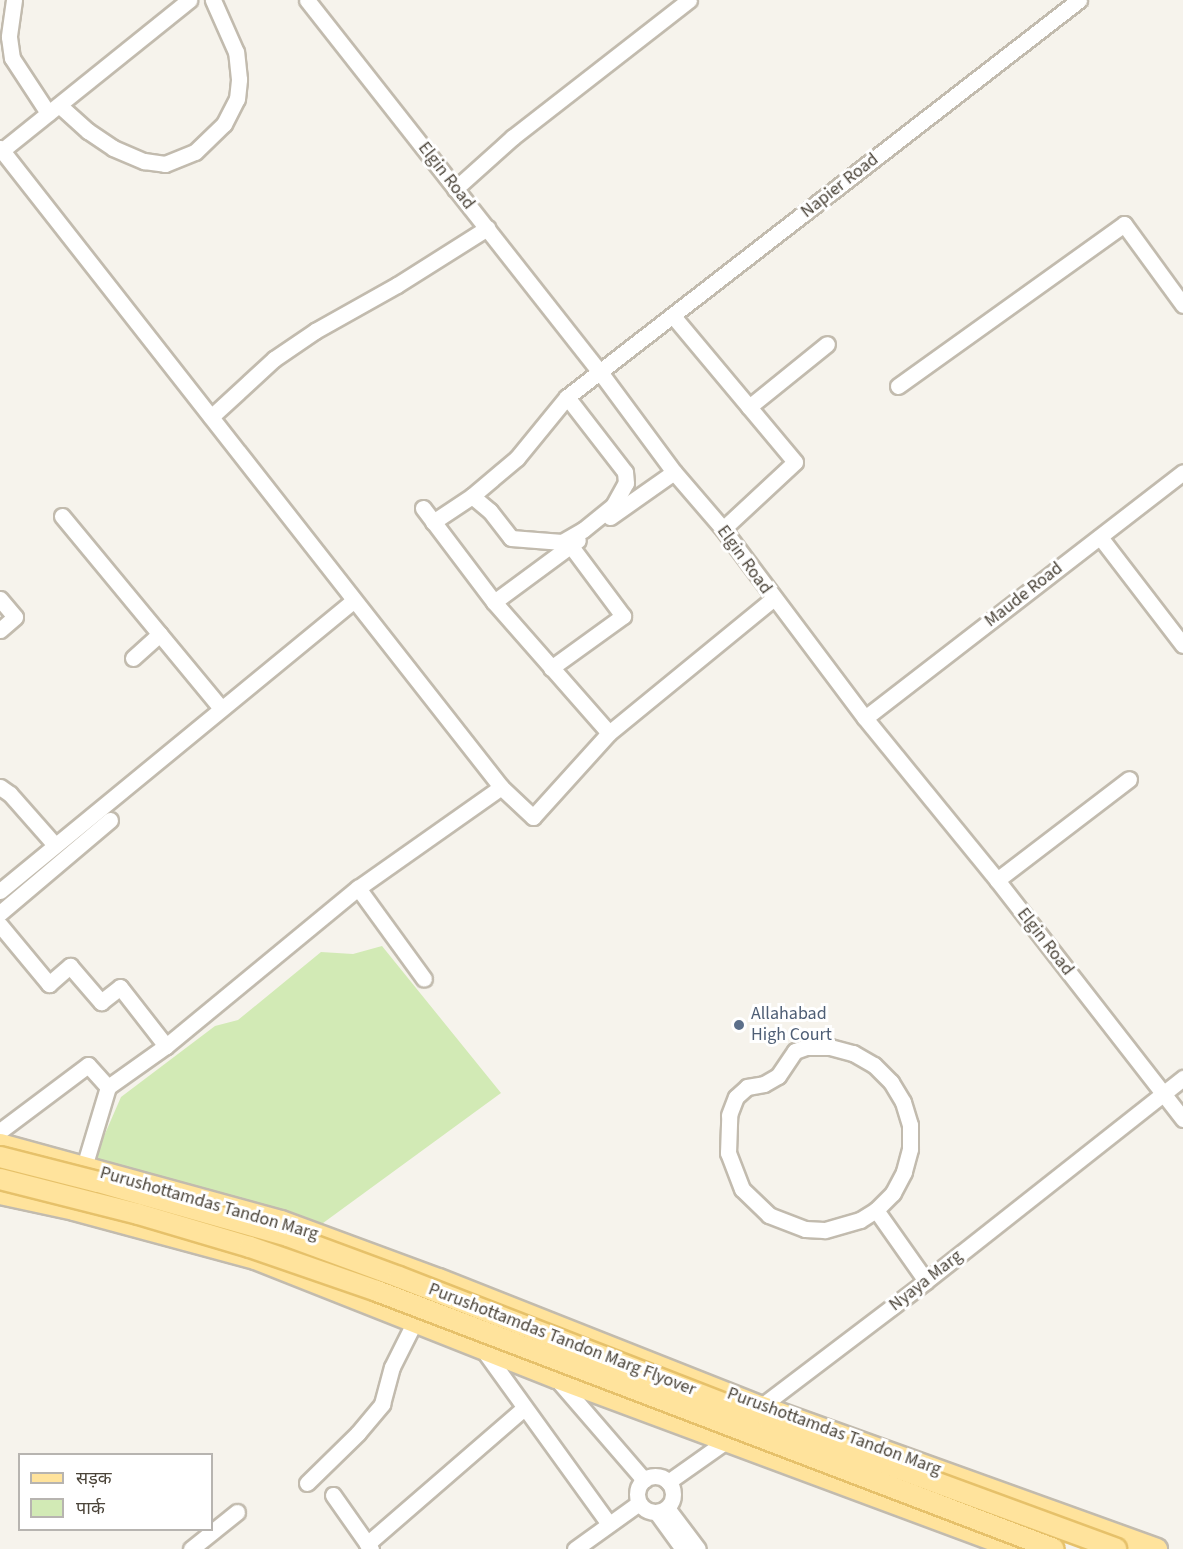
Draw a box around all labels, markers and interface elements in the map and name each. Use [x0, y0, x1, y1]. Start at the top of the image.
street label: Elgin Road [413, 138, 479, 214]
street label: Napier Road [797, 149, 883, 223]
street label: Elgin Road [712, 521, 776, 599]
street label: Maude Road [981, 558, 1067, 632]
street label: Elgin Road [1012, 904, 1078, 980]
place label: Allahabad High Court [751, 1004, 832, 1046]
marker: Allahabad High Court [732, 1018, 746, 1032]
street label: Purushottamdas Tandon Marg [97, 1162, 321, 1246]
street label: Nyaya Marg [885, 1246, 967, 1316]
street label: Purushottamdas Tandon Marg Flyover [425, 1279, 699, 1401]
street label: Purushottamdas Tandon Marg [724, 1383, 944, 1481]
legend [18, 1453, 213, 1531]
text: सड़क [76, 1466, 112, 1491]
text: पार्क [76, 1496, 105, 1521]

